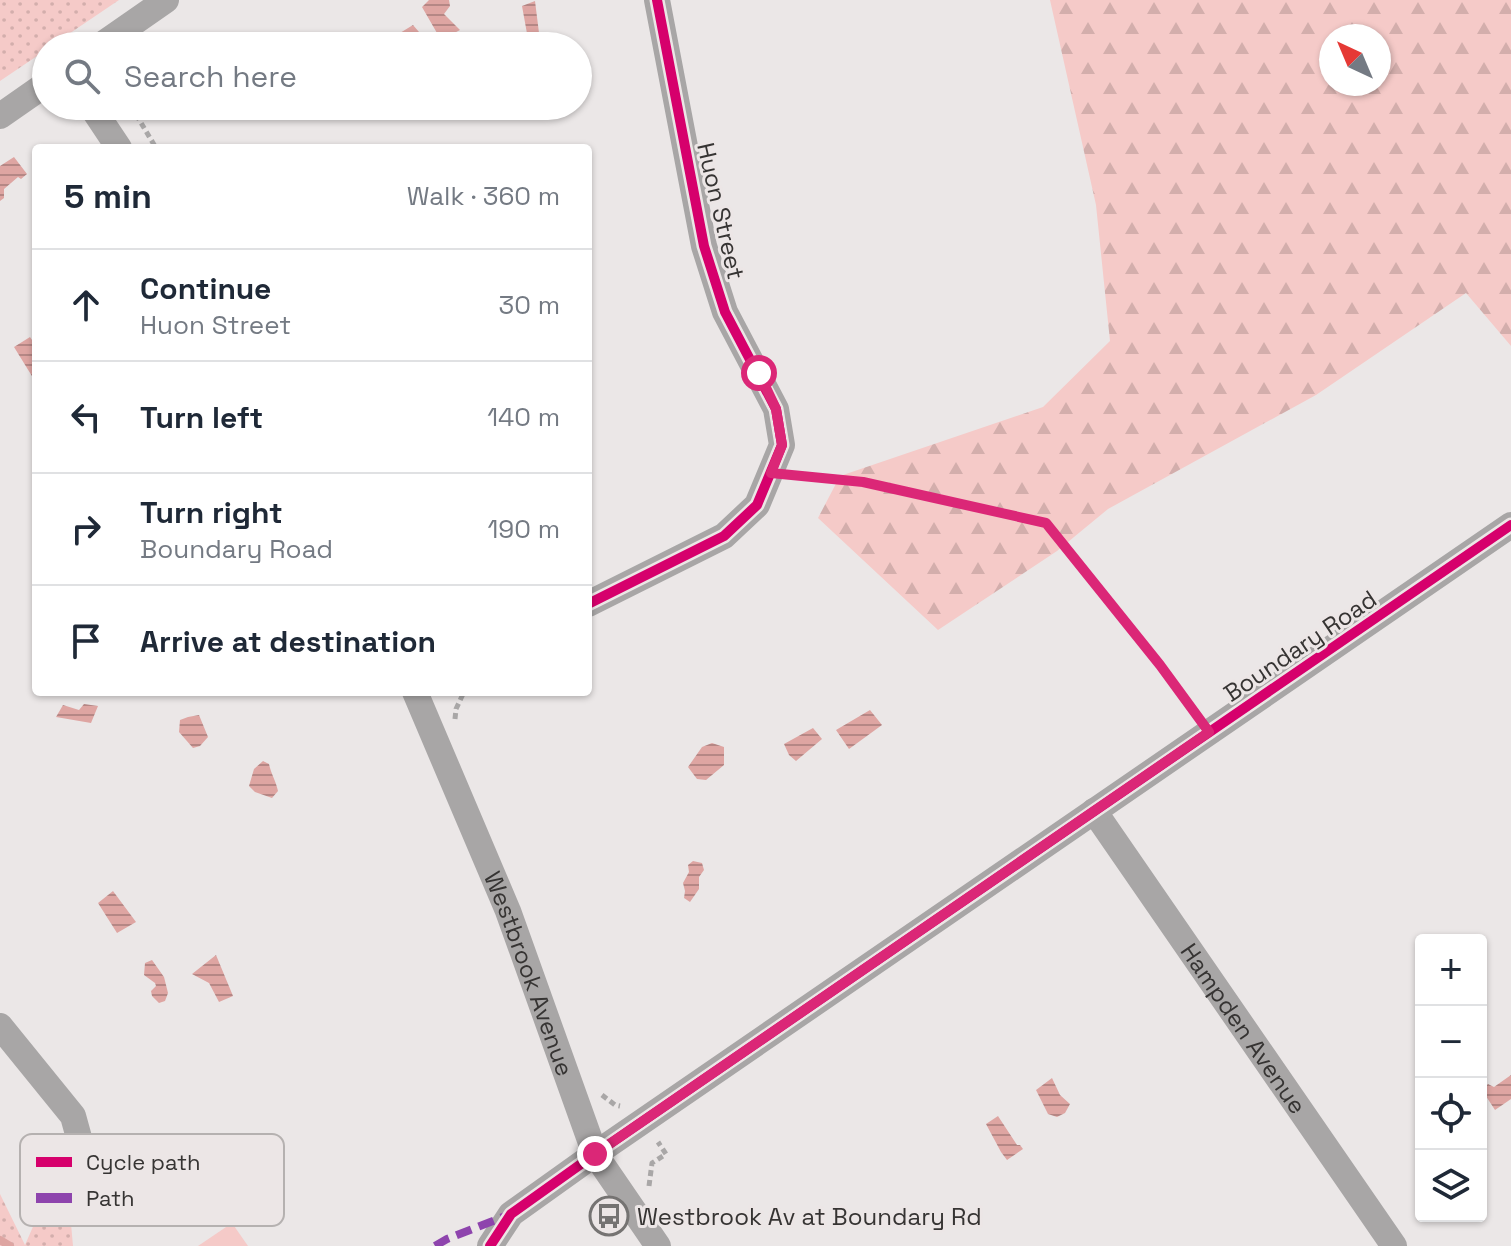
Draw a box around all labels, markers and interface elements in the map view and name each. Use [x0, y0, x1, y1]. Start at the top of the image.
north arrow [1319, 24, 1391, 96]
search box [32, 32, 592, 120]
icon: search [60, 54, 104, 98]
text: Search here [124, 57, 297, 96]
street label: Huon Street [690, 140, 752, 282]
text: 5 min [64, 175, 152, 218]
text: Walk · 360 m [407, 179, 560, 213]
text: Continue [140, 269, 271, 308]
icon: ahead [64, 283, 108, 327]
text: 30 m [499, 288, 560, 322]
text: Huon Street [140, 308, 291, 342]
route start [741, 355, 777, 391]
icon: left [64, 395, 108, 439]
text: Turn left [140, 398, 263, 437]
text: 140 m [487, 400, 560, 434]
text: Turn right [140, 493, 283, 532]
icon: right [64, 507, 108, 551]
text: 190 m [488, 512, 560, 546]
text: Boundary Road [140, 532, 333, 566]
street label: Boundary Road [1217, 583, 1383, 709]
icon: arrive [64, 619, 108, 663]
text: Arrive at destination [140, 622, 436, 661]
street label: Westbrook Avenue [477, 866, 581, 1080]
map controls [1415, 934, 1487, 1222]
button: + [1415, 934, 1487, 1006]
street label: Hampden Avenue [1174, 937, 1314, 1120]
button: − [1415, 1006, 1487, 1078]
button: locate [1415, 1078, 1487, 1150]
legend [20, 1134, 284, 1226]
route end [577, 1136, 613, 1172]
text: Cycle path [86, 1148, 201, 1176]
button: layers [1415, 1150, 1487, 1222]
text: Path [86, 1184, 135, 1212]
bus stop icon: Westbrook Av at Boundary Rd [588, 1195, 630, 1237]
place label: Westbrook Av at Boundary Rd [637, 1201, 982, 1232]

